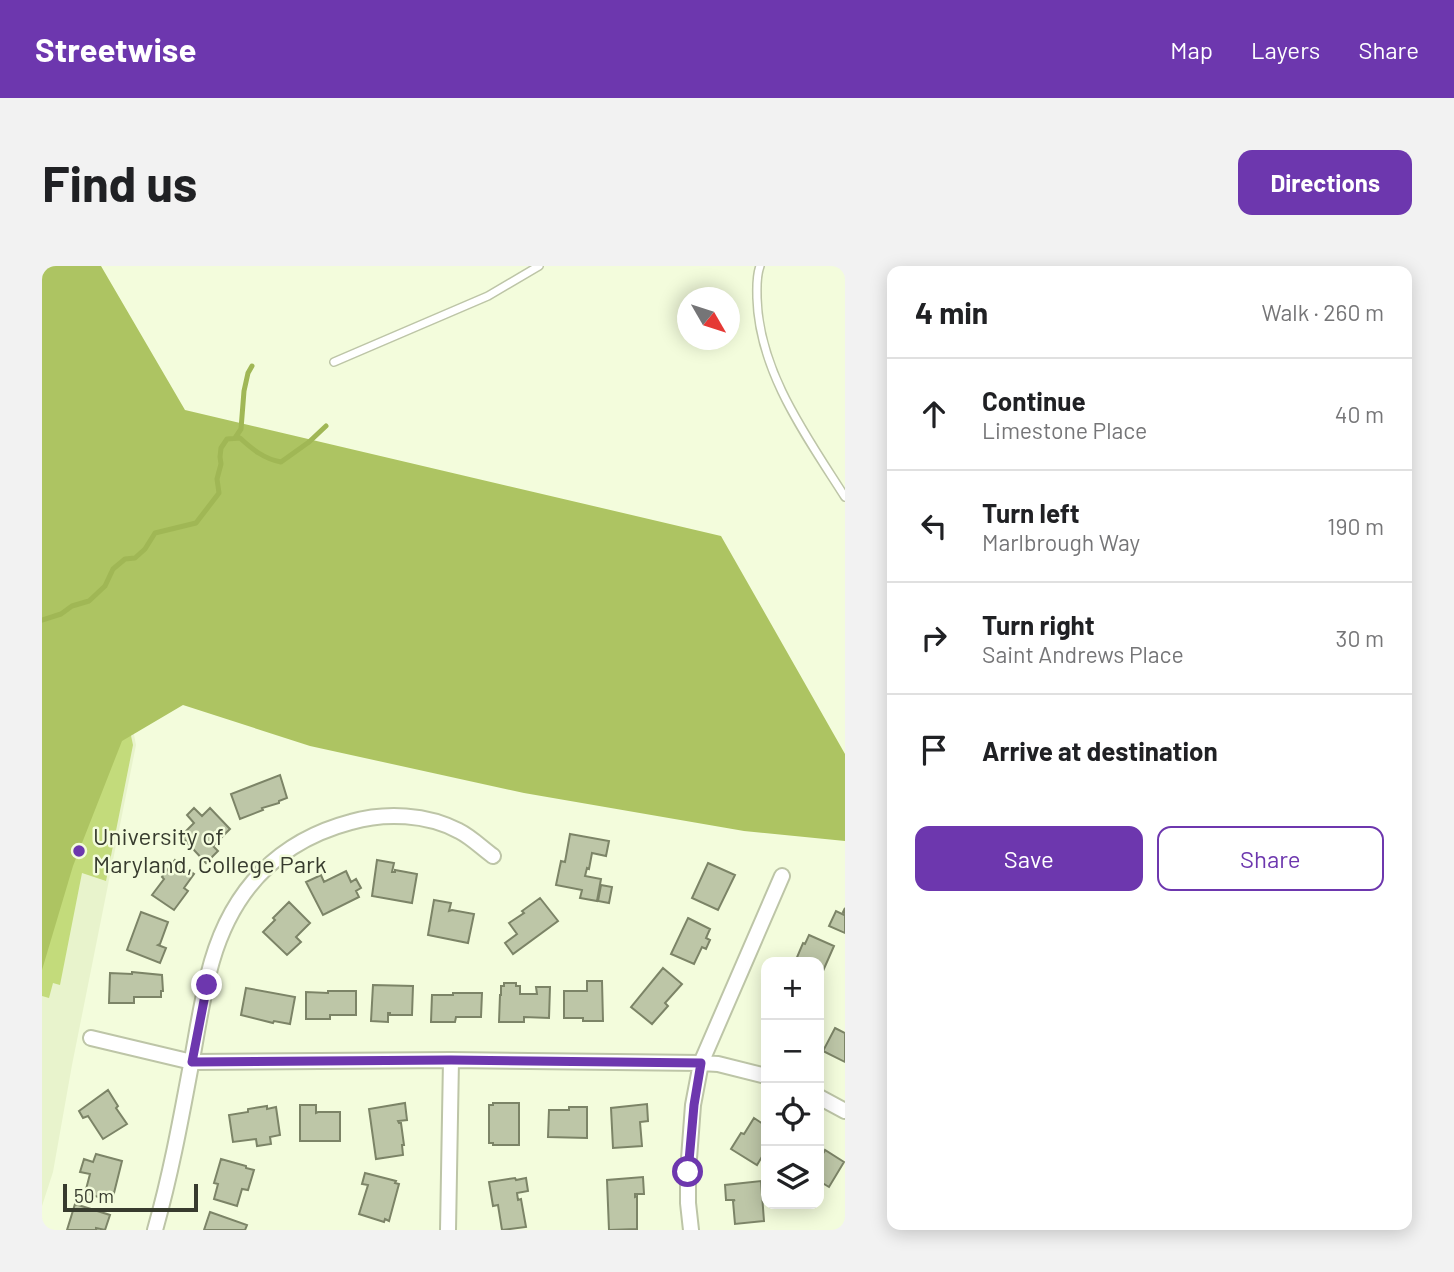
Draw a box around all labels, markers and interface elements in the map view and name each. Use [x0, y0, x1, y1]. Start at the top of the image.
text: Streetwise [35, 29, 196, 69]
text: Map [1170, 35, 1213, 64]
text: Layers [1251, 35, 1320, 64]
text: Share [1358, 35, 1419, 64]
button: Directions [1238, 150, 1412, 215]
text: Find us [42, 153, 197, 212]
north arrow [677, 287, 740, 350]
text: 4 min [915, 294, 988, 330]
text: Walk · 260 m [1262, 298, 1384, 326]
text: Continue [982, 385, 1086, 416]
icon: ahead [915, 395, 953, 433]
text: 40 m [1335, 400, 1384, 428]
text: Limestone Place [982, 416, 1147, 444]
text: Turn left [982, 497, 1080, 528]
icon: left [915, 507, 953, 545]
text: 190 m [1327, 512, 1384, 540]
text: Marlbrough Way [982, 528, 1140, 556]
text: Turn right [982, 609, 1095, 640]
icon: right [915, 619, 953, 657]
text: 30 m [1336, 624, 1384, 652]
text: Saint Andrews Place [982, 640, 1184, 668]
icon: arrive [915, 731, 953, 769]
text: Arrive at destination [982, 735, 1218, 766]
place label: University of Maryland, College Park [93, 821, 327, 878]
button: Save [915, 826, 1143, 891]
button: Share [1157, 826, 1384, 891]
marker: University of Maryland, College Park [71, 843, 87, 859]
map controls [761, 957, 824, 1209]
button: + [761, 957, 824, 1020]
route end [191, 969, 222, 1000]
button: − [761, 1020, 824, 1083]
button: locate [761, 1083, 824, 1146]
button: layers [761, 1146, 824, 1209]
route start [672, 1156, 703, 1187]
scale bar [63, 1181, 198, 1213]
text: 50 m [74, 1184, 114, 1207]

